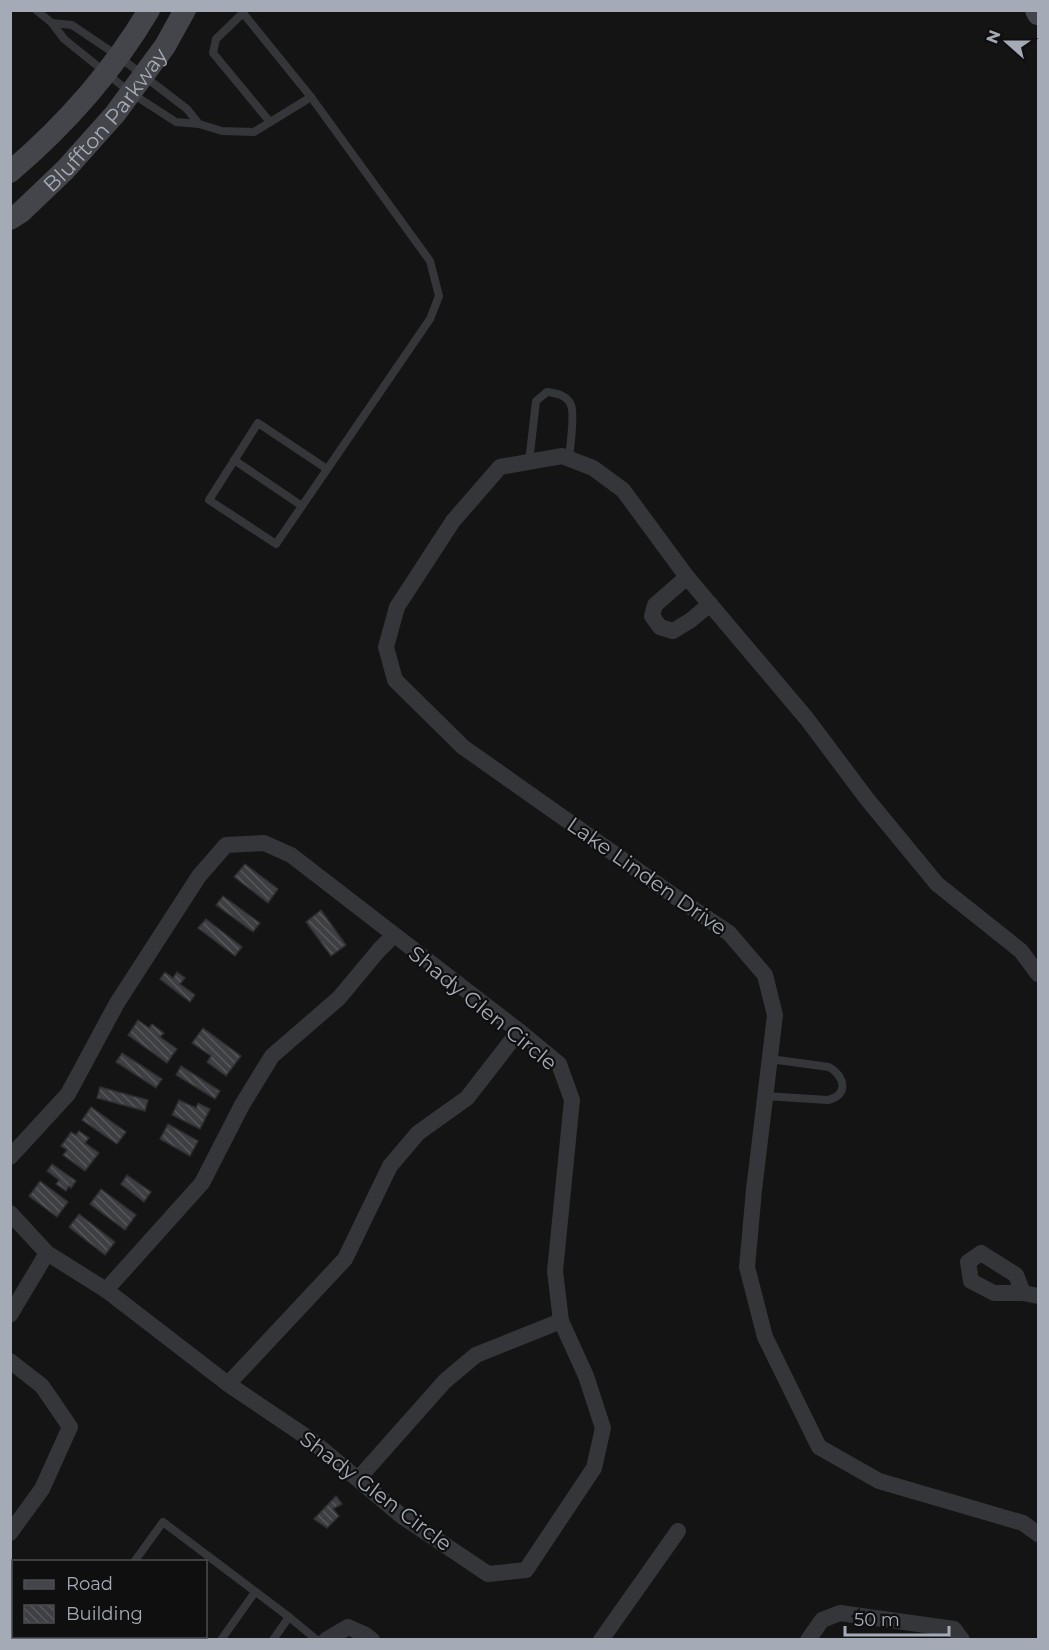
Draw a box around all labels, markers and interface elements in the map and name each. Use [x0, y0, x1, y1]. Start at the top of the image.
north arrow [977, 12, 1037, 72]
text: N [982, 27, 1005, 46]
street label: Bluffton Parkway [38, 42, 172, 197]
street label: Lake Linden Drive [562, 812, 732, 940]
street label: Shady Glen Circle [404, 941, 562, 1075]
street label: Shady Glen Circle [295, 1426, 457, 1556]
legend [12, 1560, 207, 1638]
text: Road [66, 1573, 113, 1595]
scale bar [845, 1599, 948, 1637]
text: Building [66, 1603, 143, 1625]
text: 50 m [854, 1609, 900, 1631]

